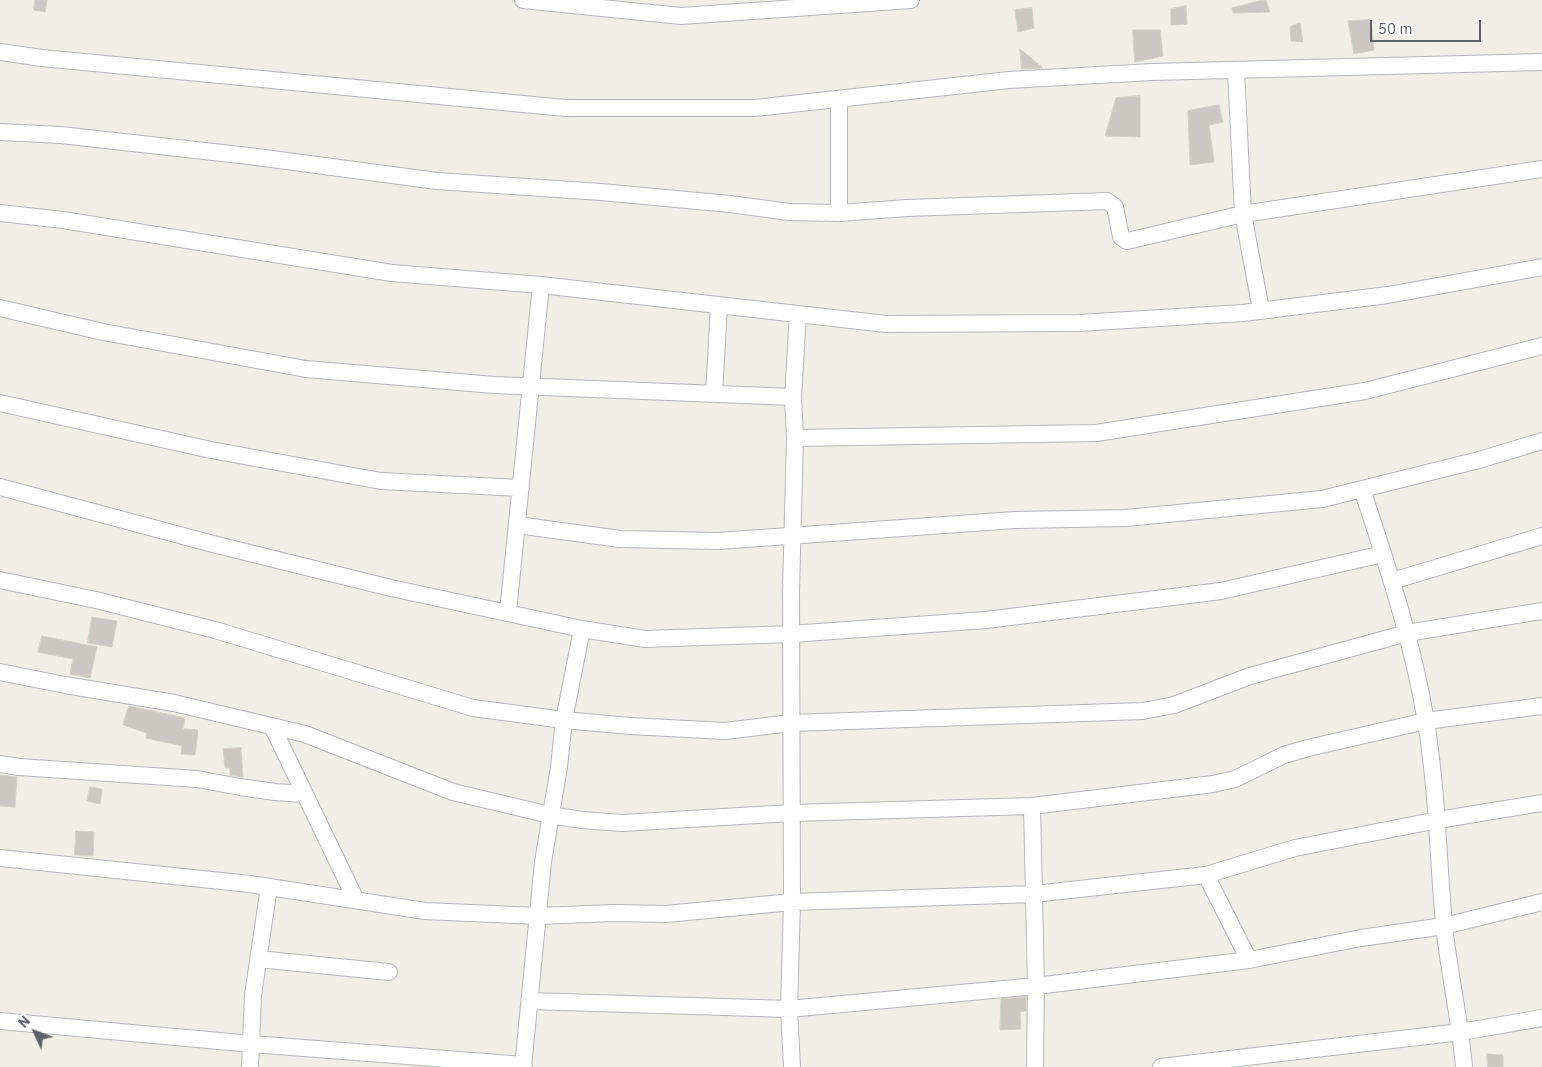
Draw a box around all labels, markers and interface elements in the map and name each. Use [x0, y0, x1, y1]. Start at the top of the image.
scale bar [1372, 10, 1483, 42]
text: 50 m [1378, 19, 1413, 38]
north arrow [10, 1007, 60, 1057]
text: N [14, 1012, 34, 1032]

